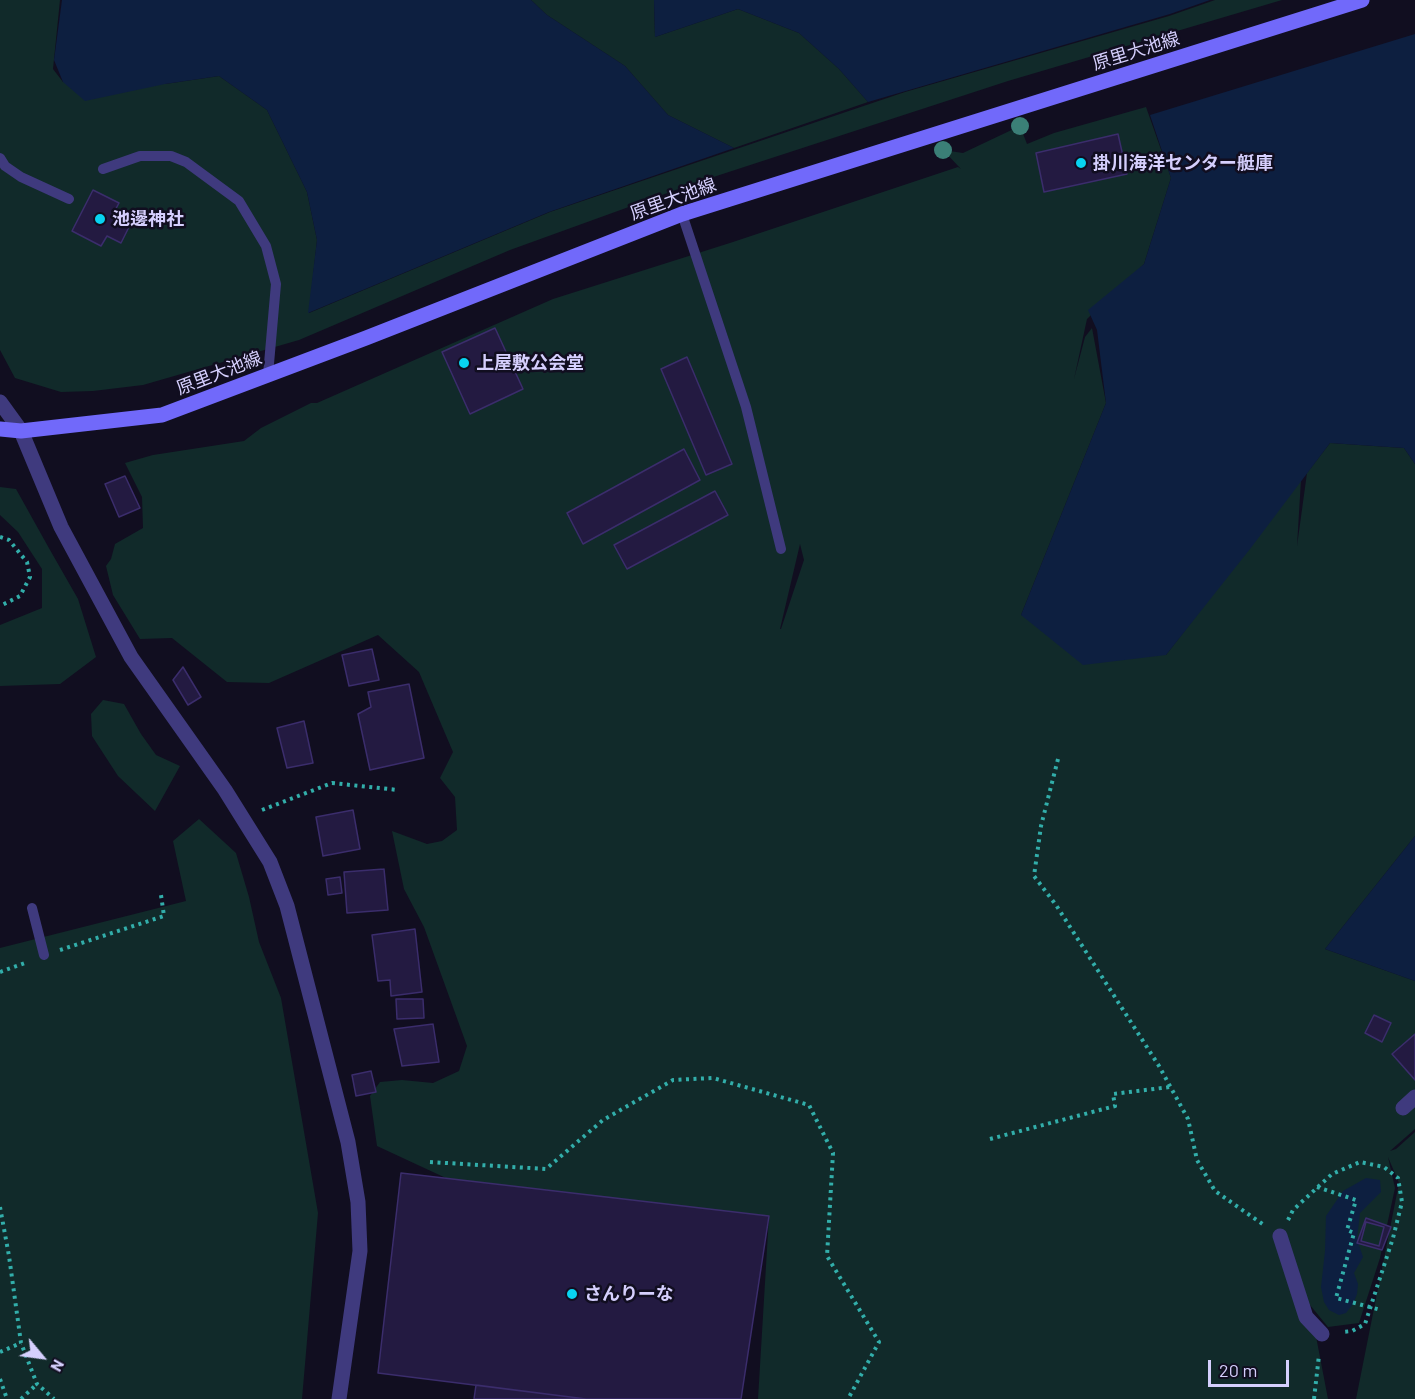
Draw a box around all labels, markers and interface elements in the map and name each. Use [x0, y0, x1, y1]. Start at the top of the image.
street label: 原里大池線 [1090, 28, 1182, 74]
place label: 掛川海洋センター艇庫 [1093, 152, 1273, 174]
marker: 掛川海洋センター艇庫 [1074, 156, 1088, 170]
street label: 原里大池線 [627, 173, 719, 225]
place label: 池邊神社 [112, 208, 184, 230]
marker: 池邊神社 [93, 212, 107, 226]
street label: 原里大池線 [173, 347, 265, 399]
place label: 上屋敷公会堂 [476, 352, 584, 374]
marker: 上屋敷公会堂 [457, 356, 471, 370]
place label: さんりーな [584, 1283, 674, 1305]
marker: さんりーな [565, 1287, 579, 1301]
north arrow [12, 1327, 72, 1387]
scale bar [1211, 1348, 1292, 1386]
text: N [47, 1357, 69, 1375]
text: 20 m [1219, 1359, 1257, 1381]

